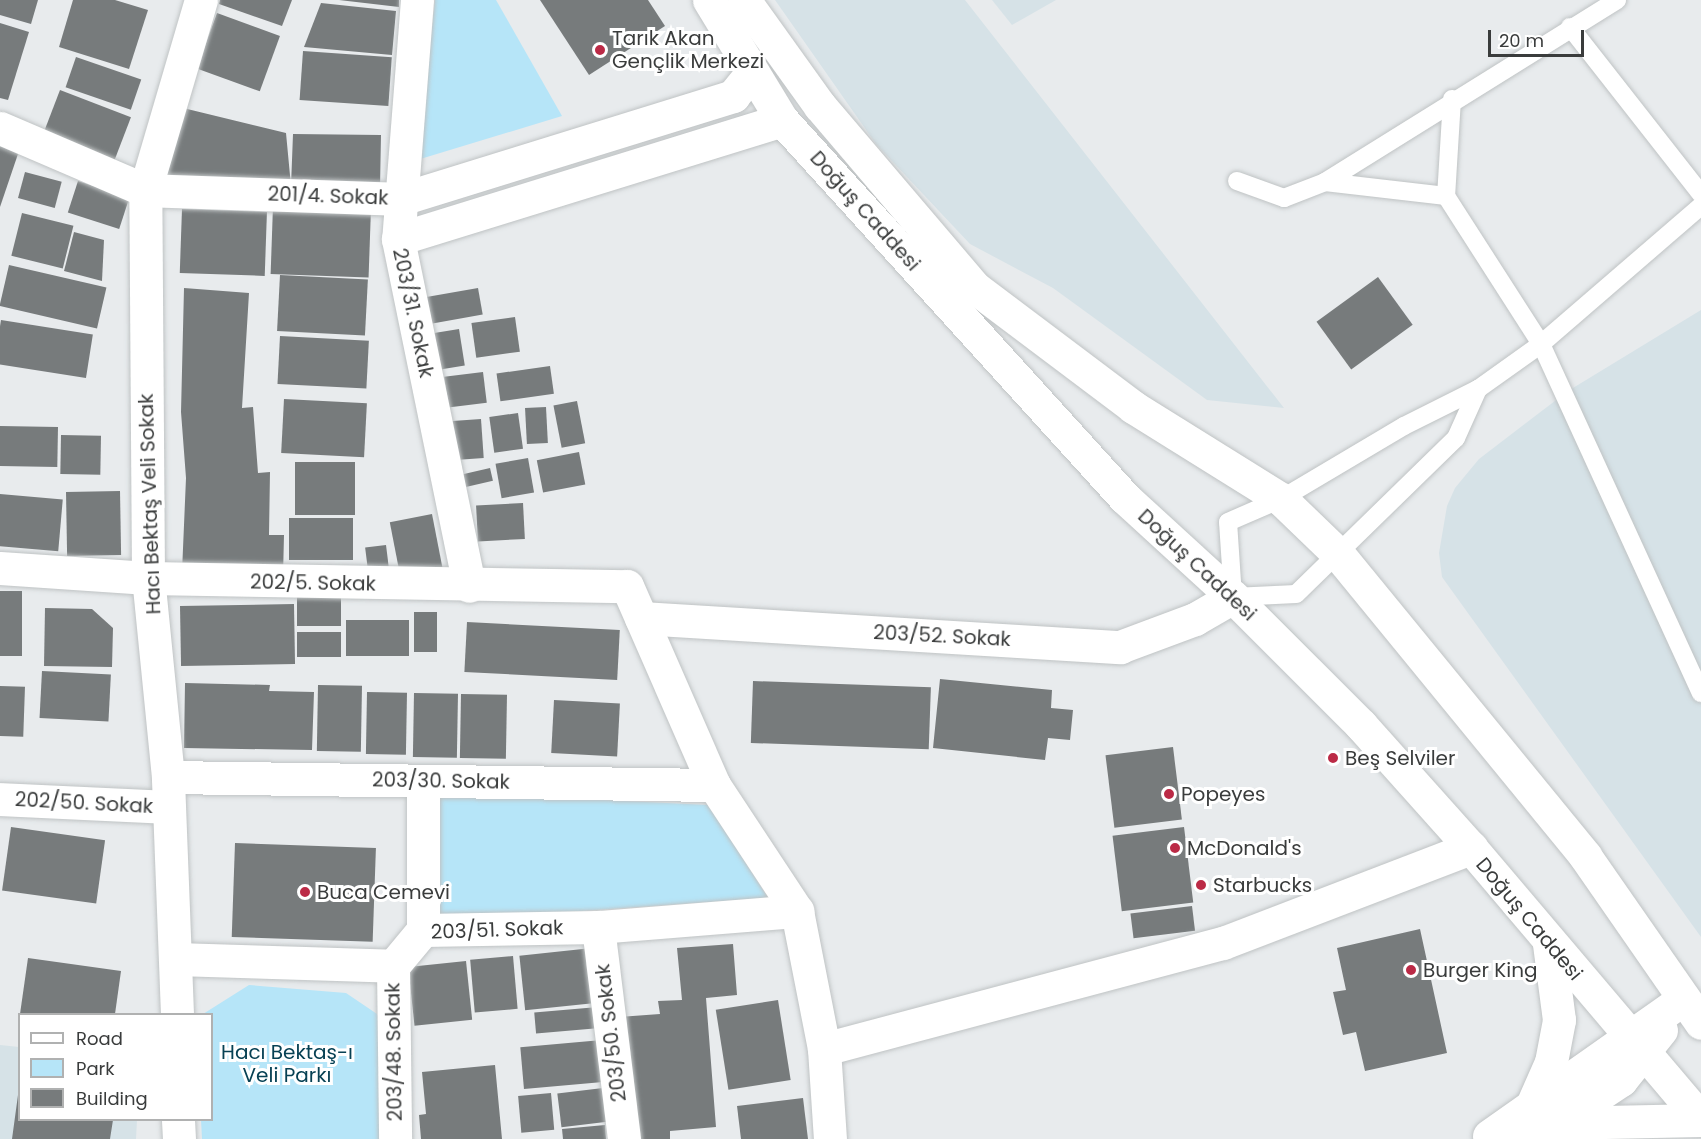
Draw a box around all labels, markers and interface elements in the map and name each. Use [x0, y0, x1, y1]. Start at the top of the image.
scale bar [1491, 18, 1587, 56]
place label: Tarık Akan Gençlik Merkezi [612, 27, 764, 74]
text: 20 m [1499, 28, 1544, 53]
marker: Tarık Akan Gençlik Merkezi [593, 43, 607, 57]
street label: Doğuş Caddesi [805, 146, 925, 276]
street label: 201/4. Sokak [267, 182, 389, 210]
street label: 203/31. Sokak [388, 246, 438, 380]
street label: Hacı Bektaş Veli Sokak [134, 393, 166, 615]
street label: Doğuş Caddesi [1133, 504, 1261, 626]
street label: 202/5. Sokak [250, 570, 376, 596]
street label: 203/52. Sokak [873, 620, 1011, 652]
place label: Beş Selviler [1345, 746, 1455, 770]
marker: Beş Selviler [1326, 751, 1340, 765]
street label: 203/30. Sokak [372, 768, 510, 794]
place label: Popeyes [1181, 782, 1265, 806]
street label: 202/50. Sokak [14, 787, 154, 819]
marker: Popeyes [1162, 787, 1176, 801]
place label: McDonald's [1187, 836, 1302, 860]
marker: McDonald's [1168, 841, 1182, 855]
street label: Doğuş Caddesi [1471, 853, 1587, 985]
place label: Starbucks [1213, 873, 1312, 897]
marker: Starbucks [1194, 878, 1208, 892]
place label: Buca Cemevi [317, 880, 450, 904]
marker: Buca Cemevi [298, 885, 312, 899]
street label: 203/51. Sokak [430, 916, 564, 944]
place label: Burger King [1423, 958, 1537, 982]
street label: 203/50. Sokak [591, 963, 631, 1103]
marker: Burger King [1404, 963, 1418, 977]
street label: 203/48. Sokak [381, 982, 407, 1122]
legend [18, 1013, 213, 1121]
text: Road [76, 1026, 123, 1051]
park label: Hacı Bektaş-ı Veli Parkı [221, 1040, 353, 1087]
text: Park [76, 1056, 115, 1081]
text: Building [76, 1086, 148, 1111]

